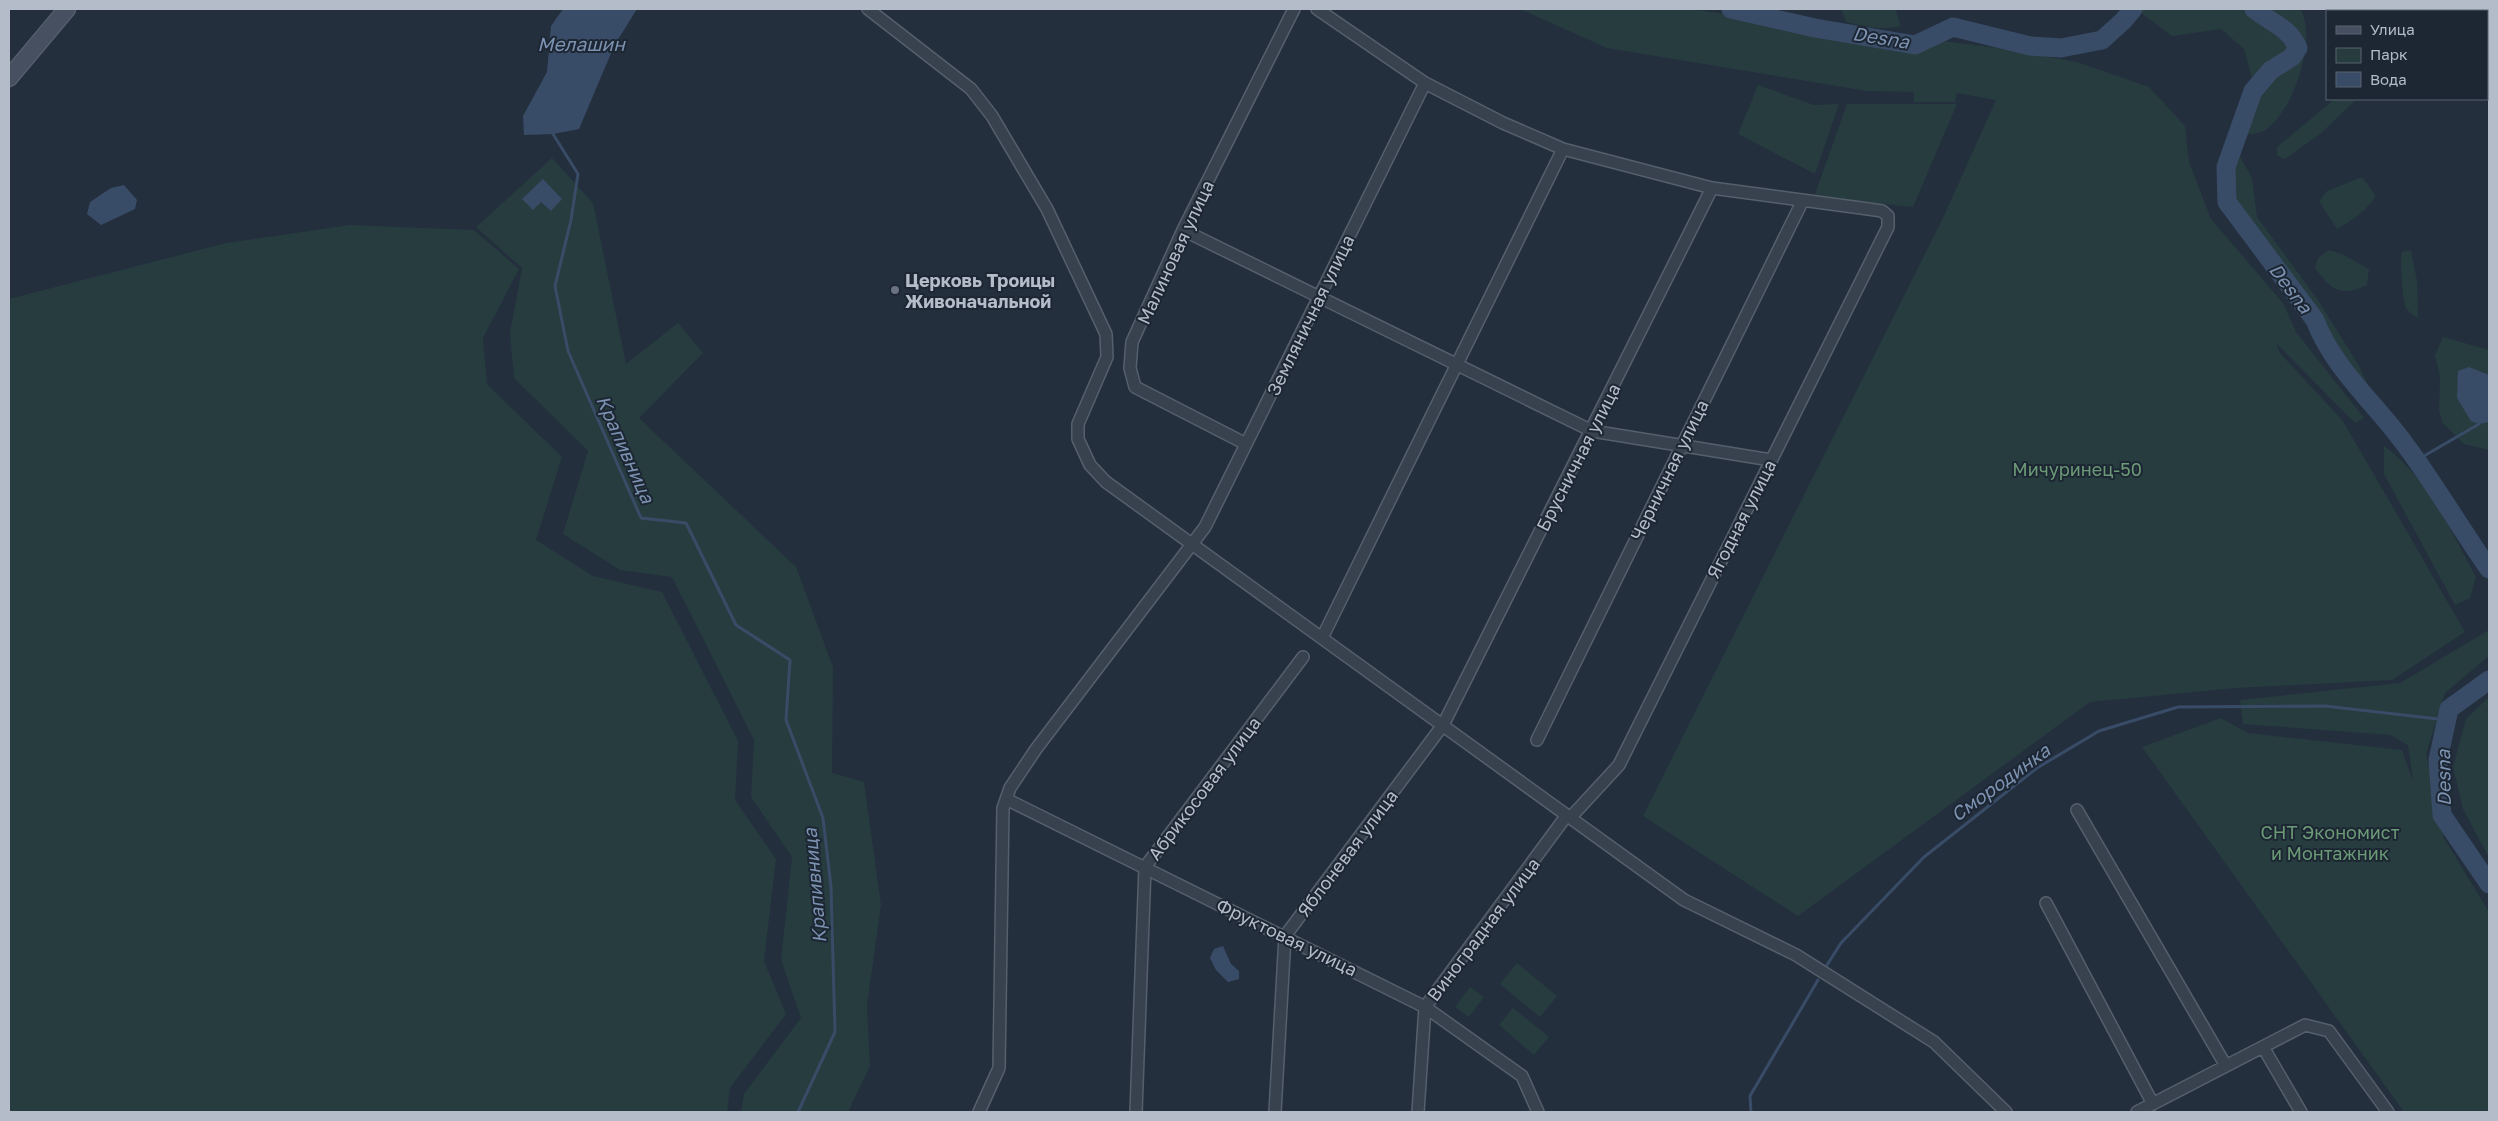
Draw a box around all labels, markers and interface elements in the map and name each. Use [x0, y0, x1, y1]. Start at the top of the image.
legend [2326, 10, 2488, 100]
text: Улица [2370, 20, 2415, 38]
water label: Desna [1851, 21, 1912, 53]
water label: Мелашин [537, 32, 626, 55]
text: Парк [2370, 45, 2408, 63]
text: Вода [2370, 70, 2407, 88]
street label: Малиновая улица [1132, 176, 1218, 328]
street label: Земляничная улица [1261, 231, 1359, 399]
water label: Desna [2265, 258, 2318, 319]
place label: Церковь Троицы Живоначальной [905, 269, 1055, 312]
marker: Церковь Троицы Живоначальной [889, 284, 901, 296]
street label: Брусничная улица [1531, 379, 1625, 535]
water label: Крапивница [592, 392, 660, 508]
street label: Черничная улица [1625, 396, 1713, 544]
street label: Ягодная улица [1702, 456, 1780, 582]
park label: Мичуринец-50 [2012, 458, 2142, 480]
street label: Абрикосовая улица [1143, 712, 1265, 864]
water label: Смородинка [1946, 738, 2055, 826]
water label: Desna [2431, 748, 2455, 807]
street label: Яблоневая улица [1292, 785, 1402, 921]
park label: СНТ Экономист и Монтажник [2261, 821, 2400, 864]
water label: Крапивница [797, 826, 830, 944]
street label: Виноградная улица [1422, 853, 1544, 1005]
street label: Фруктовая улица [1213, 893, 1361, 981]

